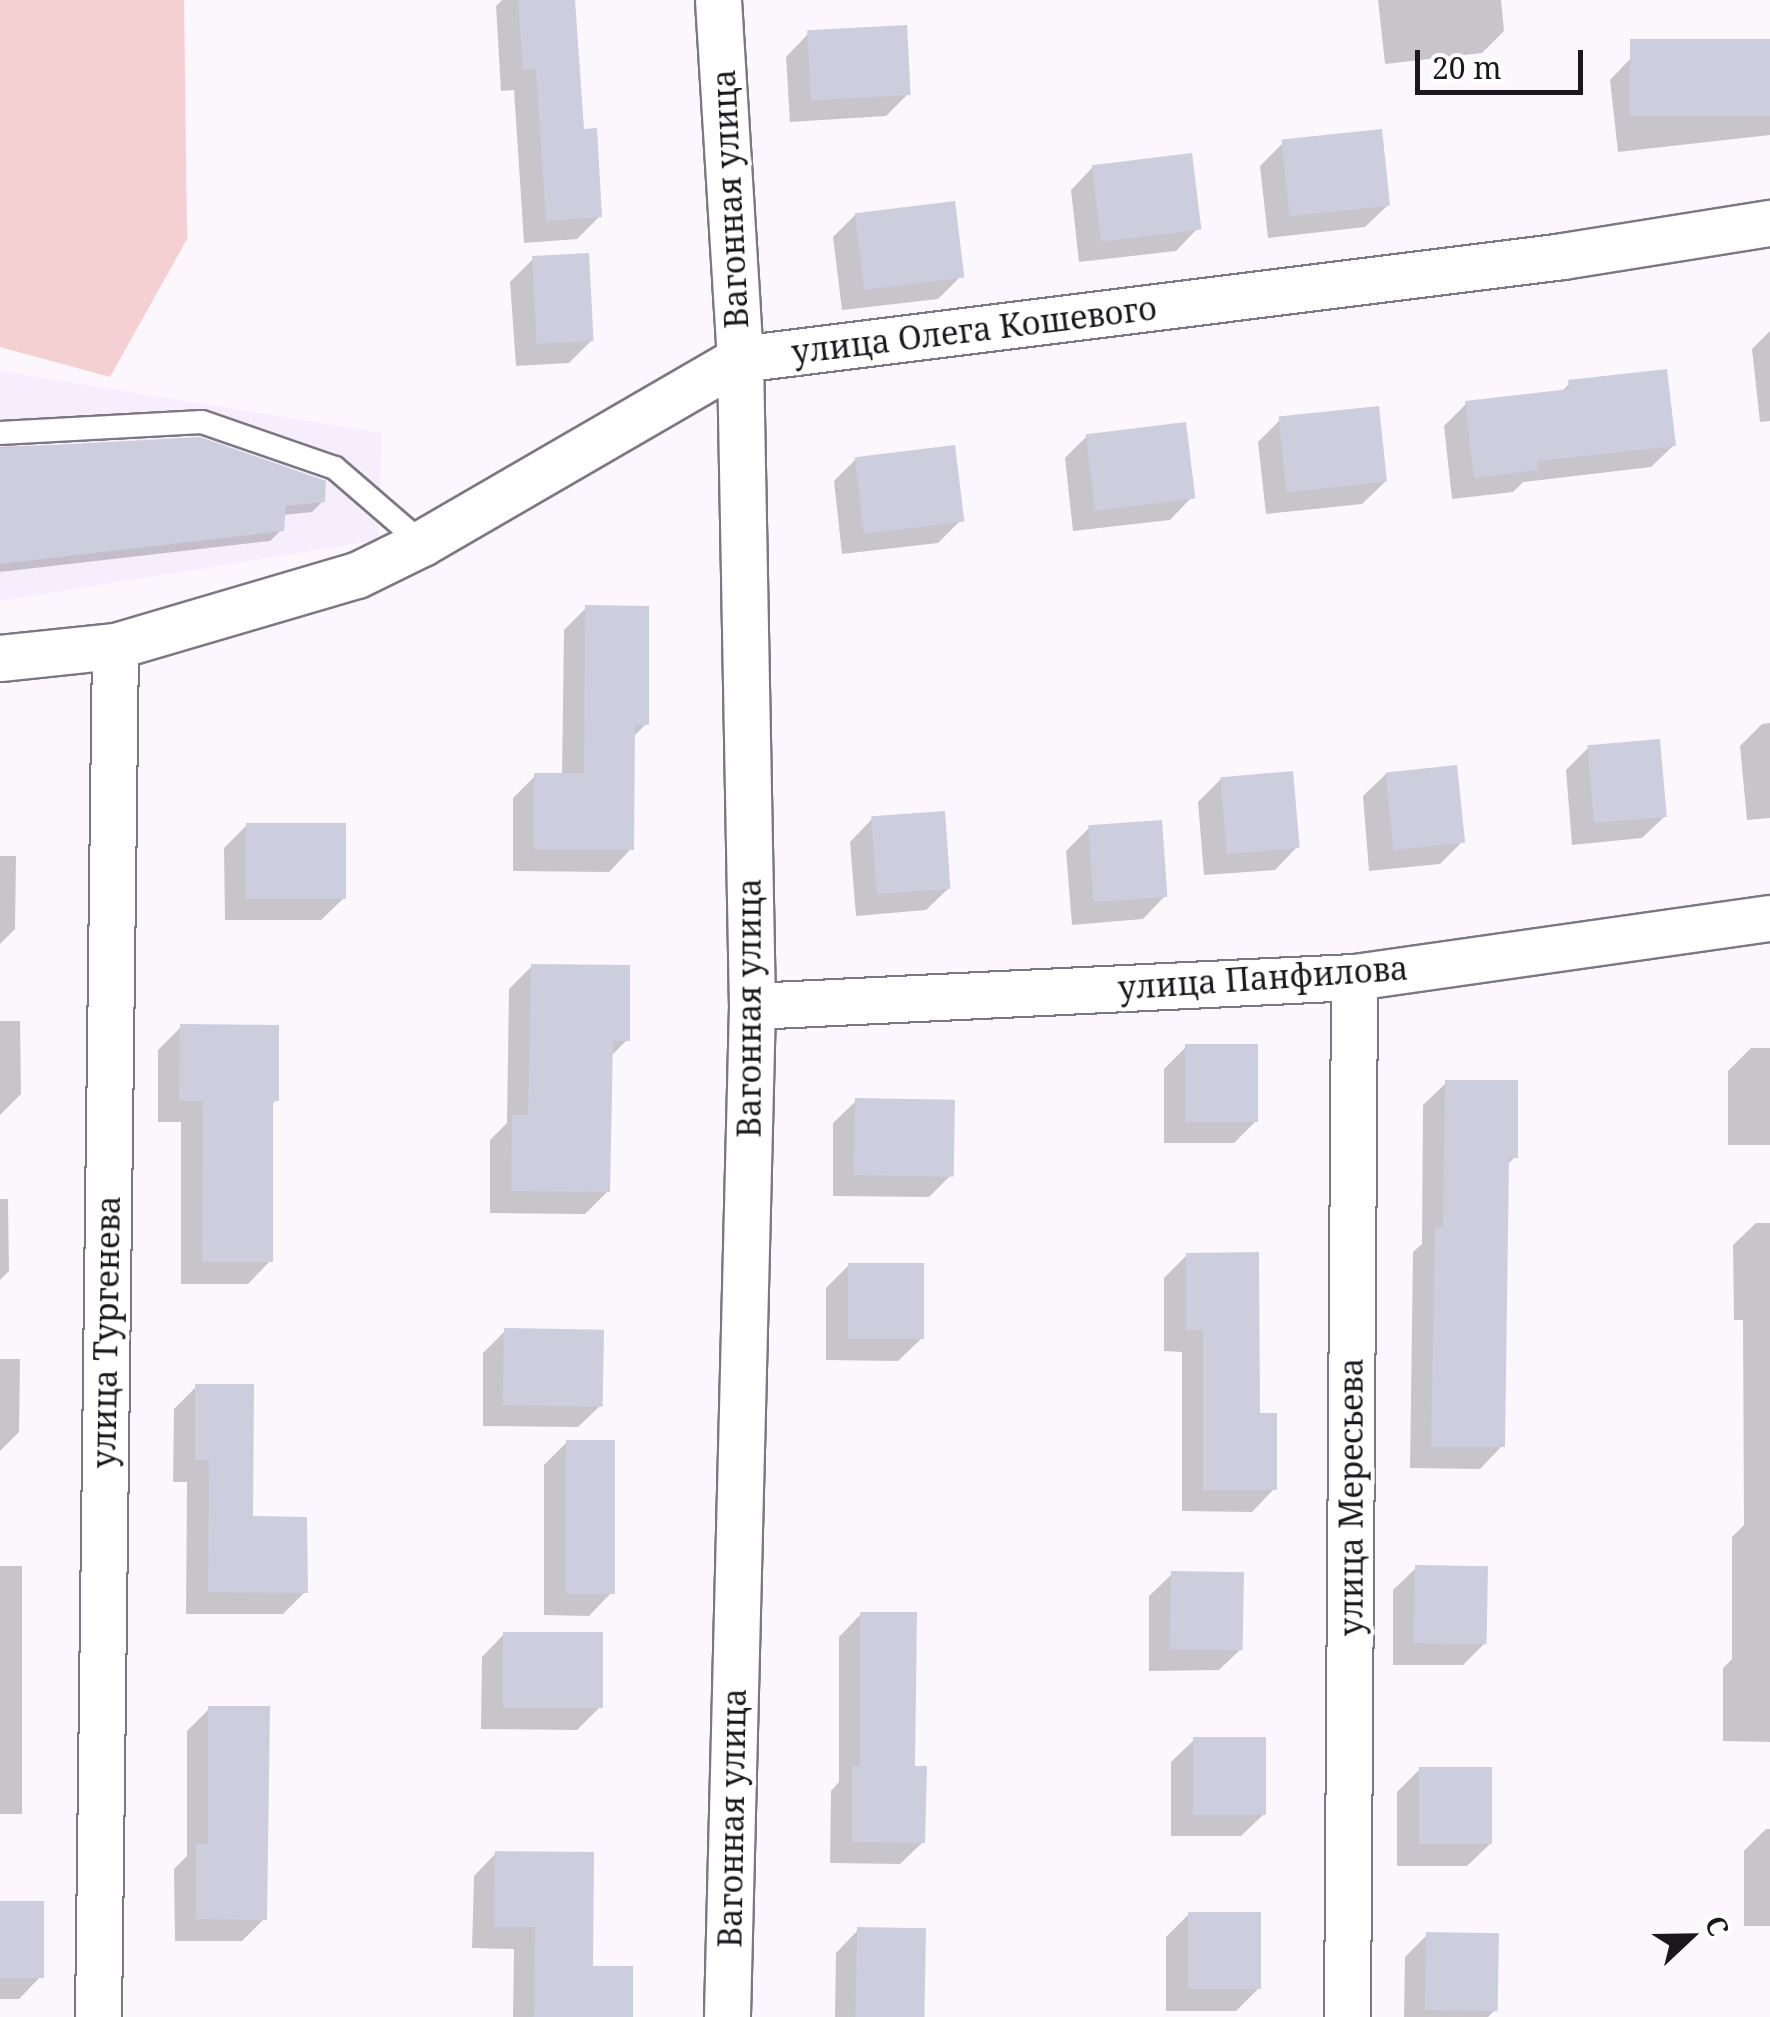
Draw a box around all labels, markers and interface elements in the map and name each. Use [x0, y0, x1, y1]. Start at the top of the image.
scale bar [1420, 30, 1588, 92]
text: 20 m [1432, 47, 1502, 88]
street label: Вагонная улица [704, 68, 756, 330]
street label: улица Олега Кошевого [789, 289, 1159, 371]
street label: Вагонная улица [730, 878, 768, 1138]
street label: улица Панфилова [1117, 949, 1409, 1007]
street label: улица Тургенева [84, 1195, 128, 1469]
street label: улица Мересьева [1332, 1358, 1370, 1636]
street label: Вагонная улица [711, 1688, 753, 1948]
north arrow [1640, 1887, 1740, 1987]
text: С [1697, 1910, 1739, 1941]

